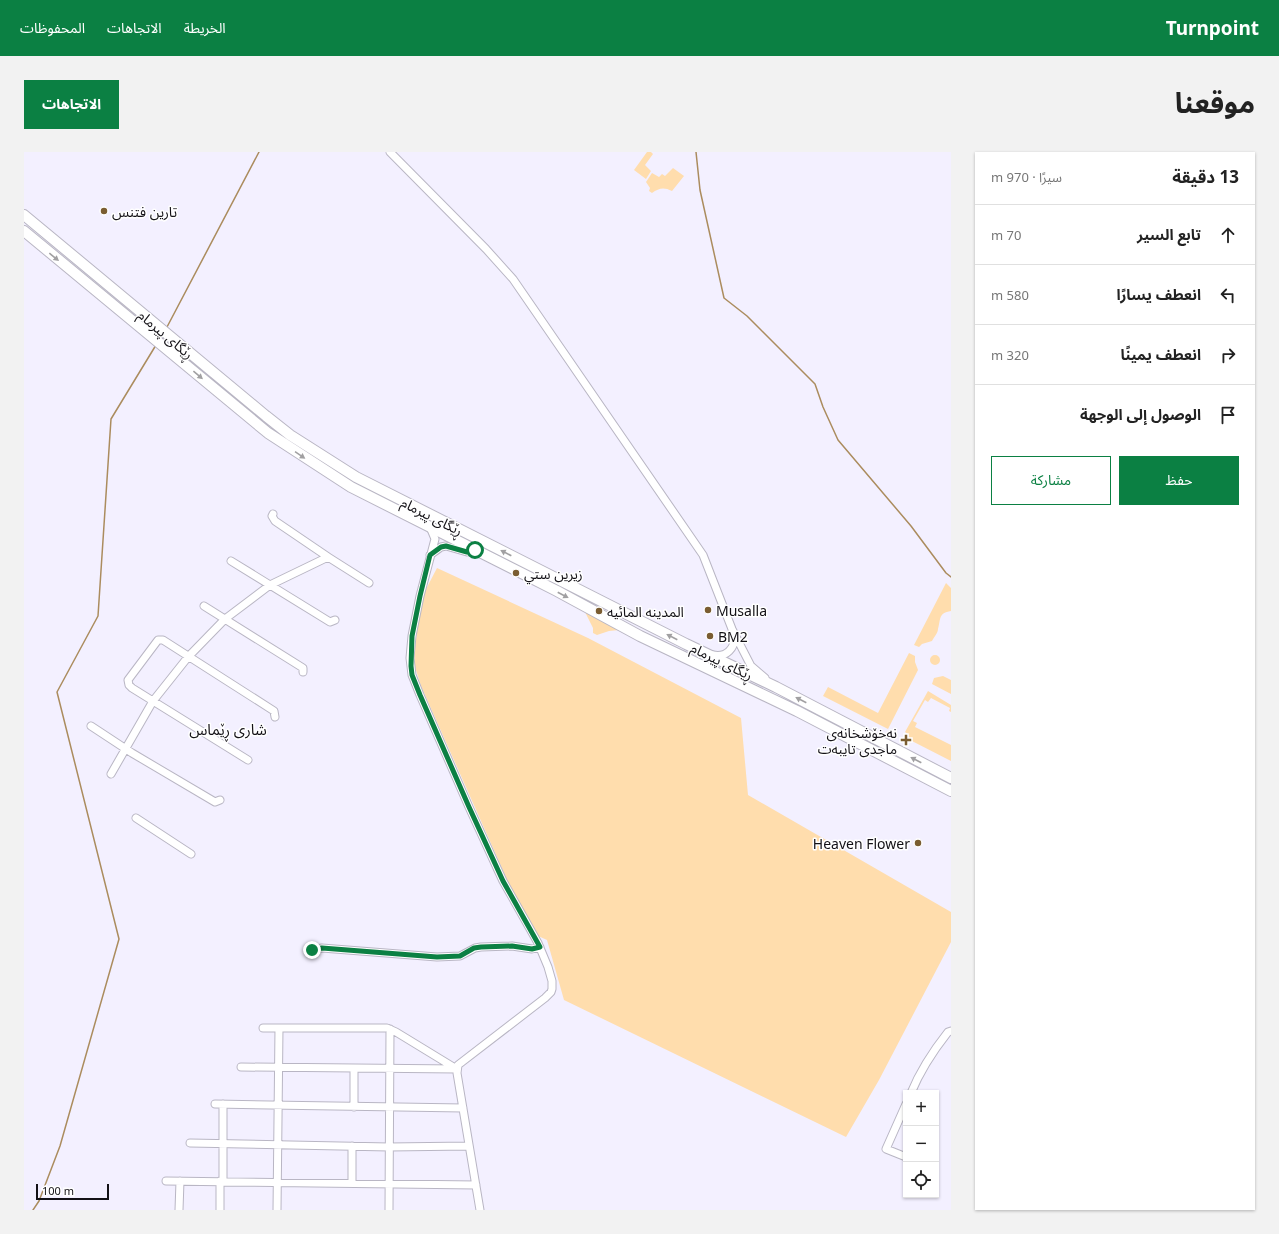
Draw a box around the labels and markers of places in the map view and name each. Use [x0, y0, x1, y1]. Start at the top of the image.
place label: تارين فتنس [112, 202, 177, 221]
marker: تارين فتنس [99, 206, 109, 216]
place label: زيرين ستي [524, 564, 583, 585]
marker: زيرين ستي [511, 568, 521, 578]
place label: Musalla [716, 601, 767, 620]
place label: المدينه المائيه [607, 602, 684, 621]
marker: Musalla [703, 605, 713, 615]
marker: المدينه المائيه [594, 606, 604, 616]
place label: BM2 [718, 627, 748, 646]
marker: BM2 [705, 631, 715, 641]
place label: نەخۆشخانەی ماجدی تایبەت [818, 723, 897, 758]
marker: نەخۆشخانەی ماجدی تایبەت [900, 734, 912, 746]
place label: Heaven Flower [813, 834, 910, 853]
marker: Heaven Flower [913, 838, 923, 848]

